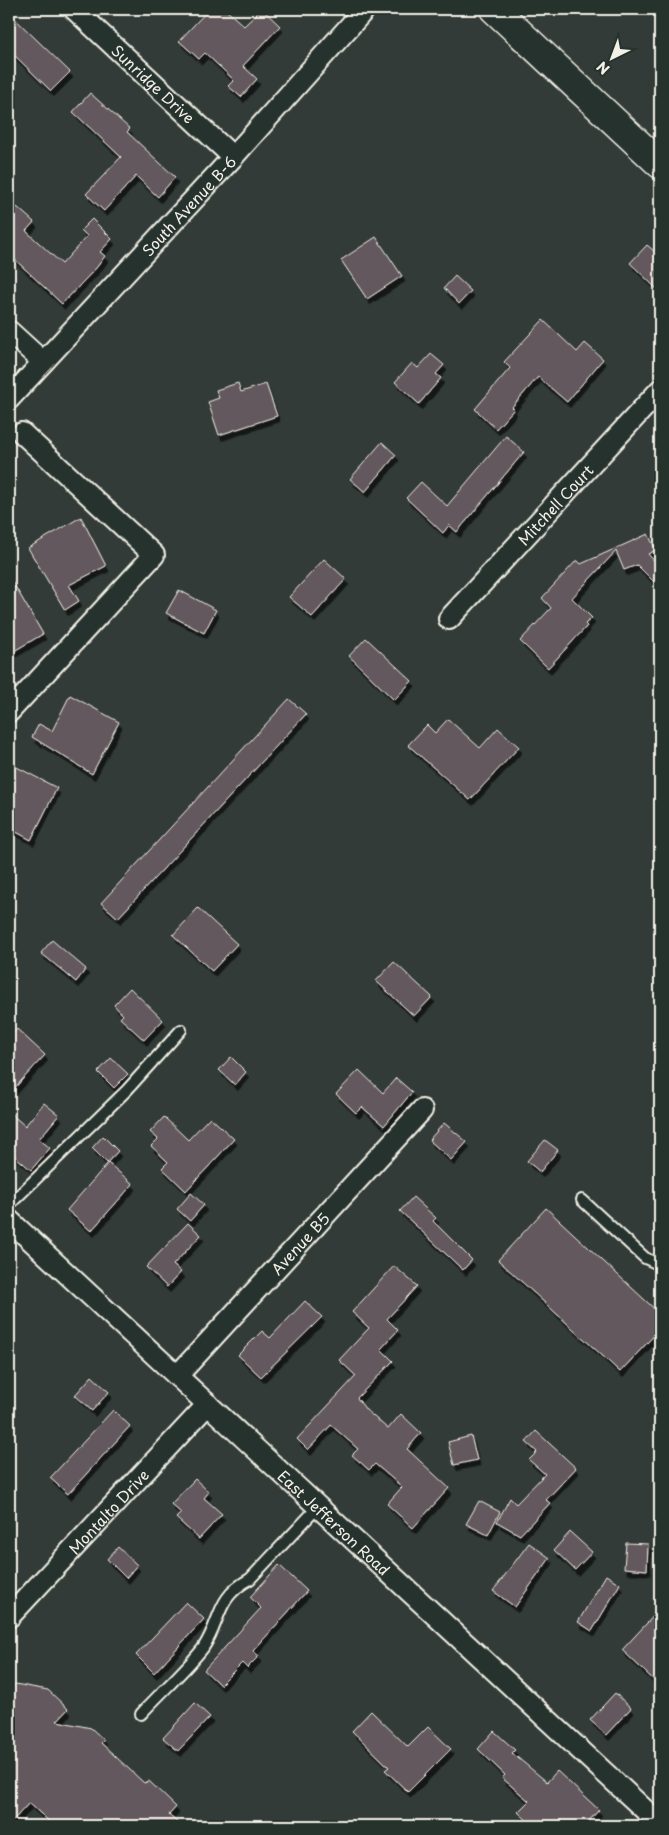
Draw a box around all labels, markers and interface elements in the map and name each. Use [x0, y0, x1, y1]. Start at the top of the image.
north arrow [586, 32, 636, 82]
street label: Sunridge Drive [107, 39, 201, 128]
text: N [592, 57, 614, 80]
street label: South Avenue B-6 [136, 150, 241, 261]
street label: Mitchell Court [512, 459, 598, 550]
street label: Avenue B5 [265, 1207, 334, 1279]
street label: Montalto Drive [62, 1463, 154, 1559]
street label: East Jefferson Road [273, 1464, 396, 1580]

